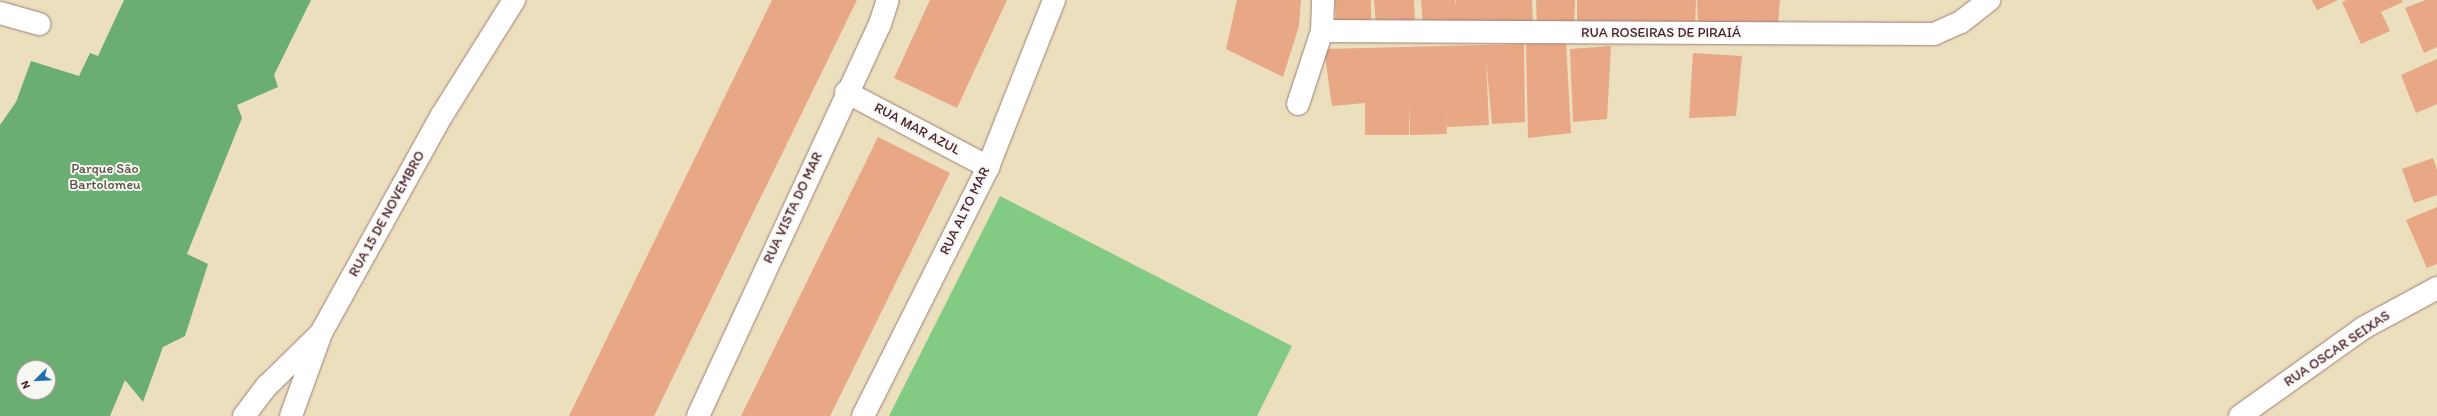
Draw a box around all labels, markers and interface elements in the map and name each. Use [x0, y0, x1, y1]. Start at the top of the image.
street label: RUA ROSEIRAS DE PIRAIÁ [1579, 25, 1743, 41]
street label: RUA MAR AZUL [871, 99, 963, 159]
street label: RUA 15 DE NOVEMBRO [345, 148, 429, 280]
street label: RUA VISTA DO MAR [760, 149, 826, 267]
park label: Parque São Bartolomeu [69, 161, 141, 194]
street label: RUA ALTO MAR [936, 164, 994, 258]
street label: RUA OSCAR SEIXAS [2282, 308, 2392, 390]
north arrow [16, 360, 56, 400]
text: N [18, 379, 33, 391]

